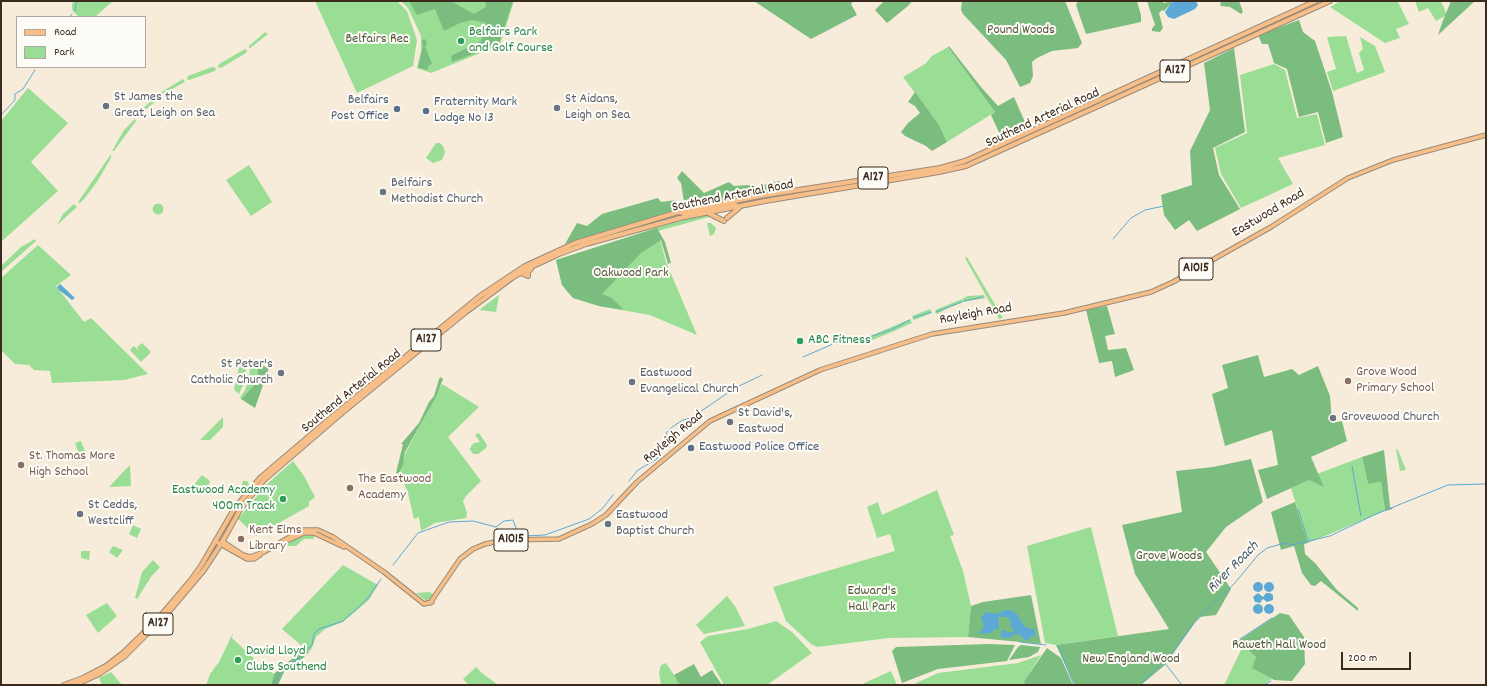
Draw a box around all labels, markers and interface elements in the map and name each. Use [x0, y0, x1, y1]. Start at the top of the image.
legend [16, 16, 146, 68]
park label: Pound Woods [987, 23, 1055, 39]
text: Road [54, 24, 76, 41]
place label: Belfairs Park and Golf Course [469, 25, 553, 58]
park label: Belfairs Rec [345, 32, 409, 48]
marker: Belfairs Park and Golf Course [456, 36, 466, 46]
text: Park [54, 44, 74, 61]
road number: A127 [1160, 60, 1190, 82]
street label: Southend Arterial Road [983, 85, 1103, 153]
place label: St James the Great, Leigh on Sea [114, 90, 215, 122]
place label: St Aidans, Leigh on Sea [565, 92, 630, 124]
place label: Belfairs Post Office [331, 93, 389, 126]
place label: Fraternity Mark Lodge No 13 [434, 95, 517, 128]
marker: St James the Great, Leigh on Sea [101, 101, 111, 111]
marker: St Aidans, Leigh on Sea [552, 103, 562, 113]
marker: Belfairs Post Office [392, 104, 402, 114]
marker: Fraternity Mark Lodge No 13 [421, 106, 431, 116]
road number: A127 [858, 167, 888, 189]
place label: Belfairs Methodist Church [391, 176, 483, 208]
street label: Southend Arterial Road [671, 177, 795, 217]
street label: Eastwood Road [1230, 186, 1308, 242]
marker: Belfairs Methodist Church [378, 187, 388, 197]
road number: A1015 [1179, 258, 1213, 280]
park label: Oakwood Park [593, 266, 669, 282]
street label: Rayleigh Road [939, 300, 1013, 330]
road number: A127 [411, 329, 441, 351]
place label: ABC Fitness [808, 333, 871, 349]
marker: ABC Fitness [795, 336, 805, 346]
street label: Southend Arterial Road [299, 347, 405, 437]
place label: St Peter's Catholic Church [190, 357, 273, 390]
place label: Grove Wood Primary School [1356, 365, 1434, 398]
place label: Eastwood Evangelical Church [640, 366, 739, 398]
marker: St Peter's Catholic Church [276, 368, 286, 378]
marker: Grove Wood Primary School [1343, 376, 1353, 386]
marker: Eastwood Evangelical Church [627, 377, 637, 387]
place label: St David's, Eastwod [738, 406, 793, 438]
street label: Rayleigh Road [641, 408, 707, 468]
place label: Grovewood Church [1341, 410, 1439, 426]
marker: Grovewood Church [1328, 413, 1338, 423]
marker: St David's, Eastwod [725, 417, 735, 427]
place label: Eastwood Police Office [699, 440, 819, 456]
marker: Eastwood Police Office [686, 443, 696, 453]
place label: St. Thomas More High School [29, 449, 115, 482]
marker: St. Thomas More High School [16, 460, 26, 470]
place label: The Eastwood Academy [358, 472, 431, 504]
place label: Eastwood Academy 400m Track [172, 483, 275, 516]
marker: The Eastwood Academy [345, 483, 355, 493]
marker: Eastwood Academy 400m Track [278, 494, 288, 504]
place label: St Cedds, Westcliff [88, 498, 137, 530]
place label: Eastwood Baptist Church [616, 508, 694, 540]
marker: St Cedds, Westcliff [75, 509, 85, 519]
marker: Eastwood Baptist Church [603, 519, 613, 529]
place label: Kent Elms Library [249, 523, 302, 556]
road number: A1015 [494, 529, 528, 551]
marker: Kent Elms Library [236, 534, 246, 544]
water label: River Roach [1204, 538, 1264, 598]
park label: Grove Woods [1136, 549, 1202, 565]
park label: Edward's Hall Park [848, 584, 896, 616]
road number: A127 [143, 613, 173, 635]
park label: Raweth Hall Wood [1232, 638, 1326, 654]
place label: David Lloyd Clubs Southend [246, 644, 327, 676]
scale bar [1343, 644, 1413, 670]
text: 200 m [1348, 650, 1377, 667]
park label: New England Wood [1082, 652, 1180, 668]
marker: David Lloyd Clubs Southend [233, 655, 243, 665]

